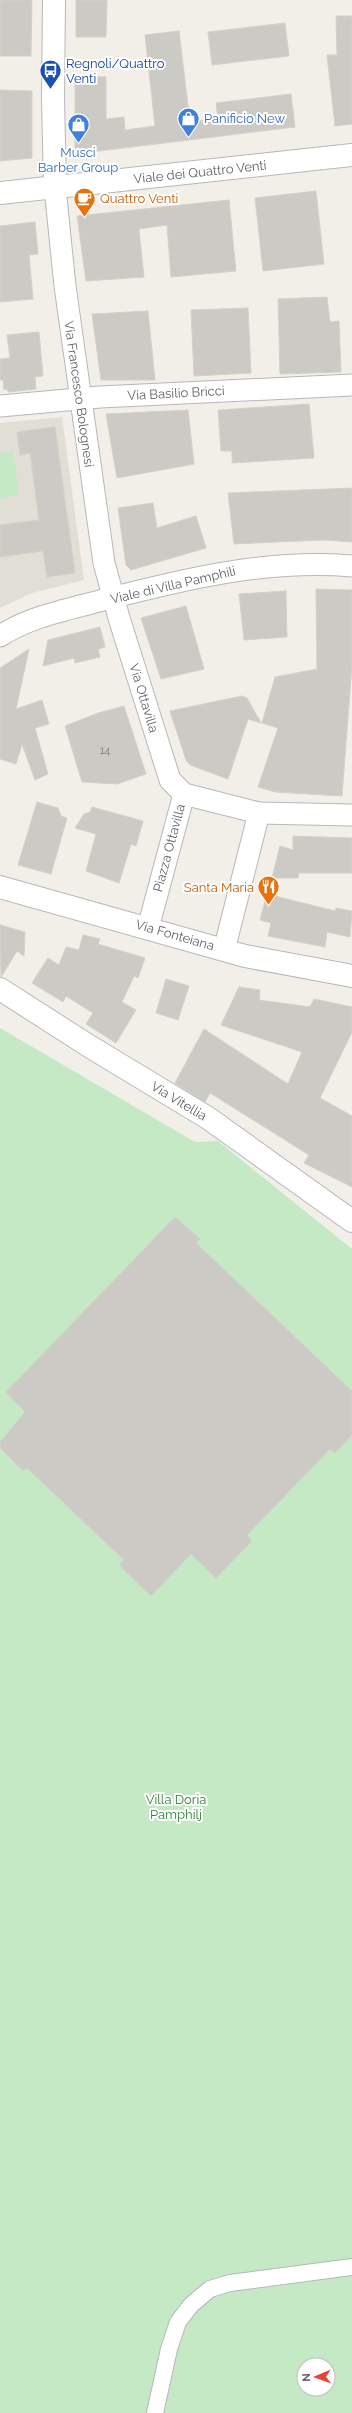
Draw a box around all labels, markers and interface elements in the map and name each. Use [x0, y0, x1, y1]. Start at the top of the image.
place label: Regnoli/Quattro Venti [66, 56, 165, 86]
bus stop icon: Regnoli/Quattro Venti [37, 57, 63, 90]
shop icon: Panificio New [175, 105, 201, 138]
shop icon: Musci Barber Group [65, 111, 91, 144]
place label: Panificio New [204, 111, 285, 126]
place label: Musci Barber Group [38, 145, 118, 175]
street label: Viale dei Quattro Venti [133, 158, 267, 186]
cafe icon: Quattro Venti [71, 185, 97, 218]
place label: Quattro Venti [100, 191, 178, 206]
street label: Via Francesco Bolognesi [61, 320, 97, 468]
street label: Via Basilio Bricci [127, 383, 225, 403]
street label: Viale di Villa Pamphili [109, 563, 237, 607]
street label: Via Ottavilla [126, 662, 162, 734]
house number: 14 [100, 744, 110, 757]
street label: Piazza Ottavilla [150, 802, 188, 894]
restaurant icon: Santa Maria [256, 874, 282, 907]
place label: Santa Maria [184, 880, 254, 895]
street label: Via Fonteiana [134, 917, 216, 953]
street label: Via Vitellia [148, 1079, 210, 1123]
park label: Villa Doria Pamphilj [146, 1792, 206, 1822]
north arrow [296, 2357, 336, 2397]
text: N [300, 2373, 313, 2382]

